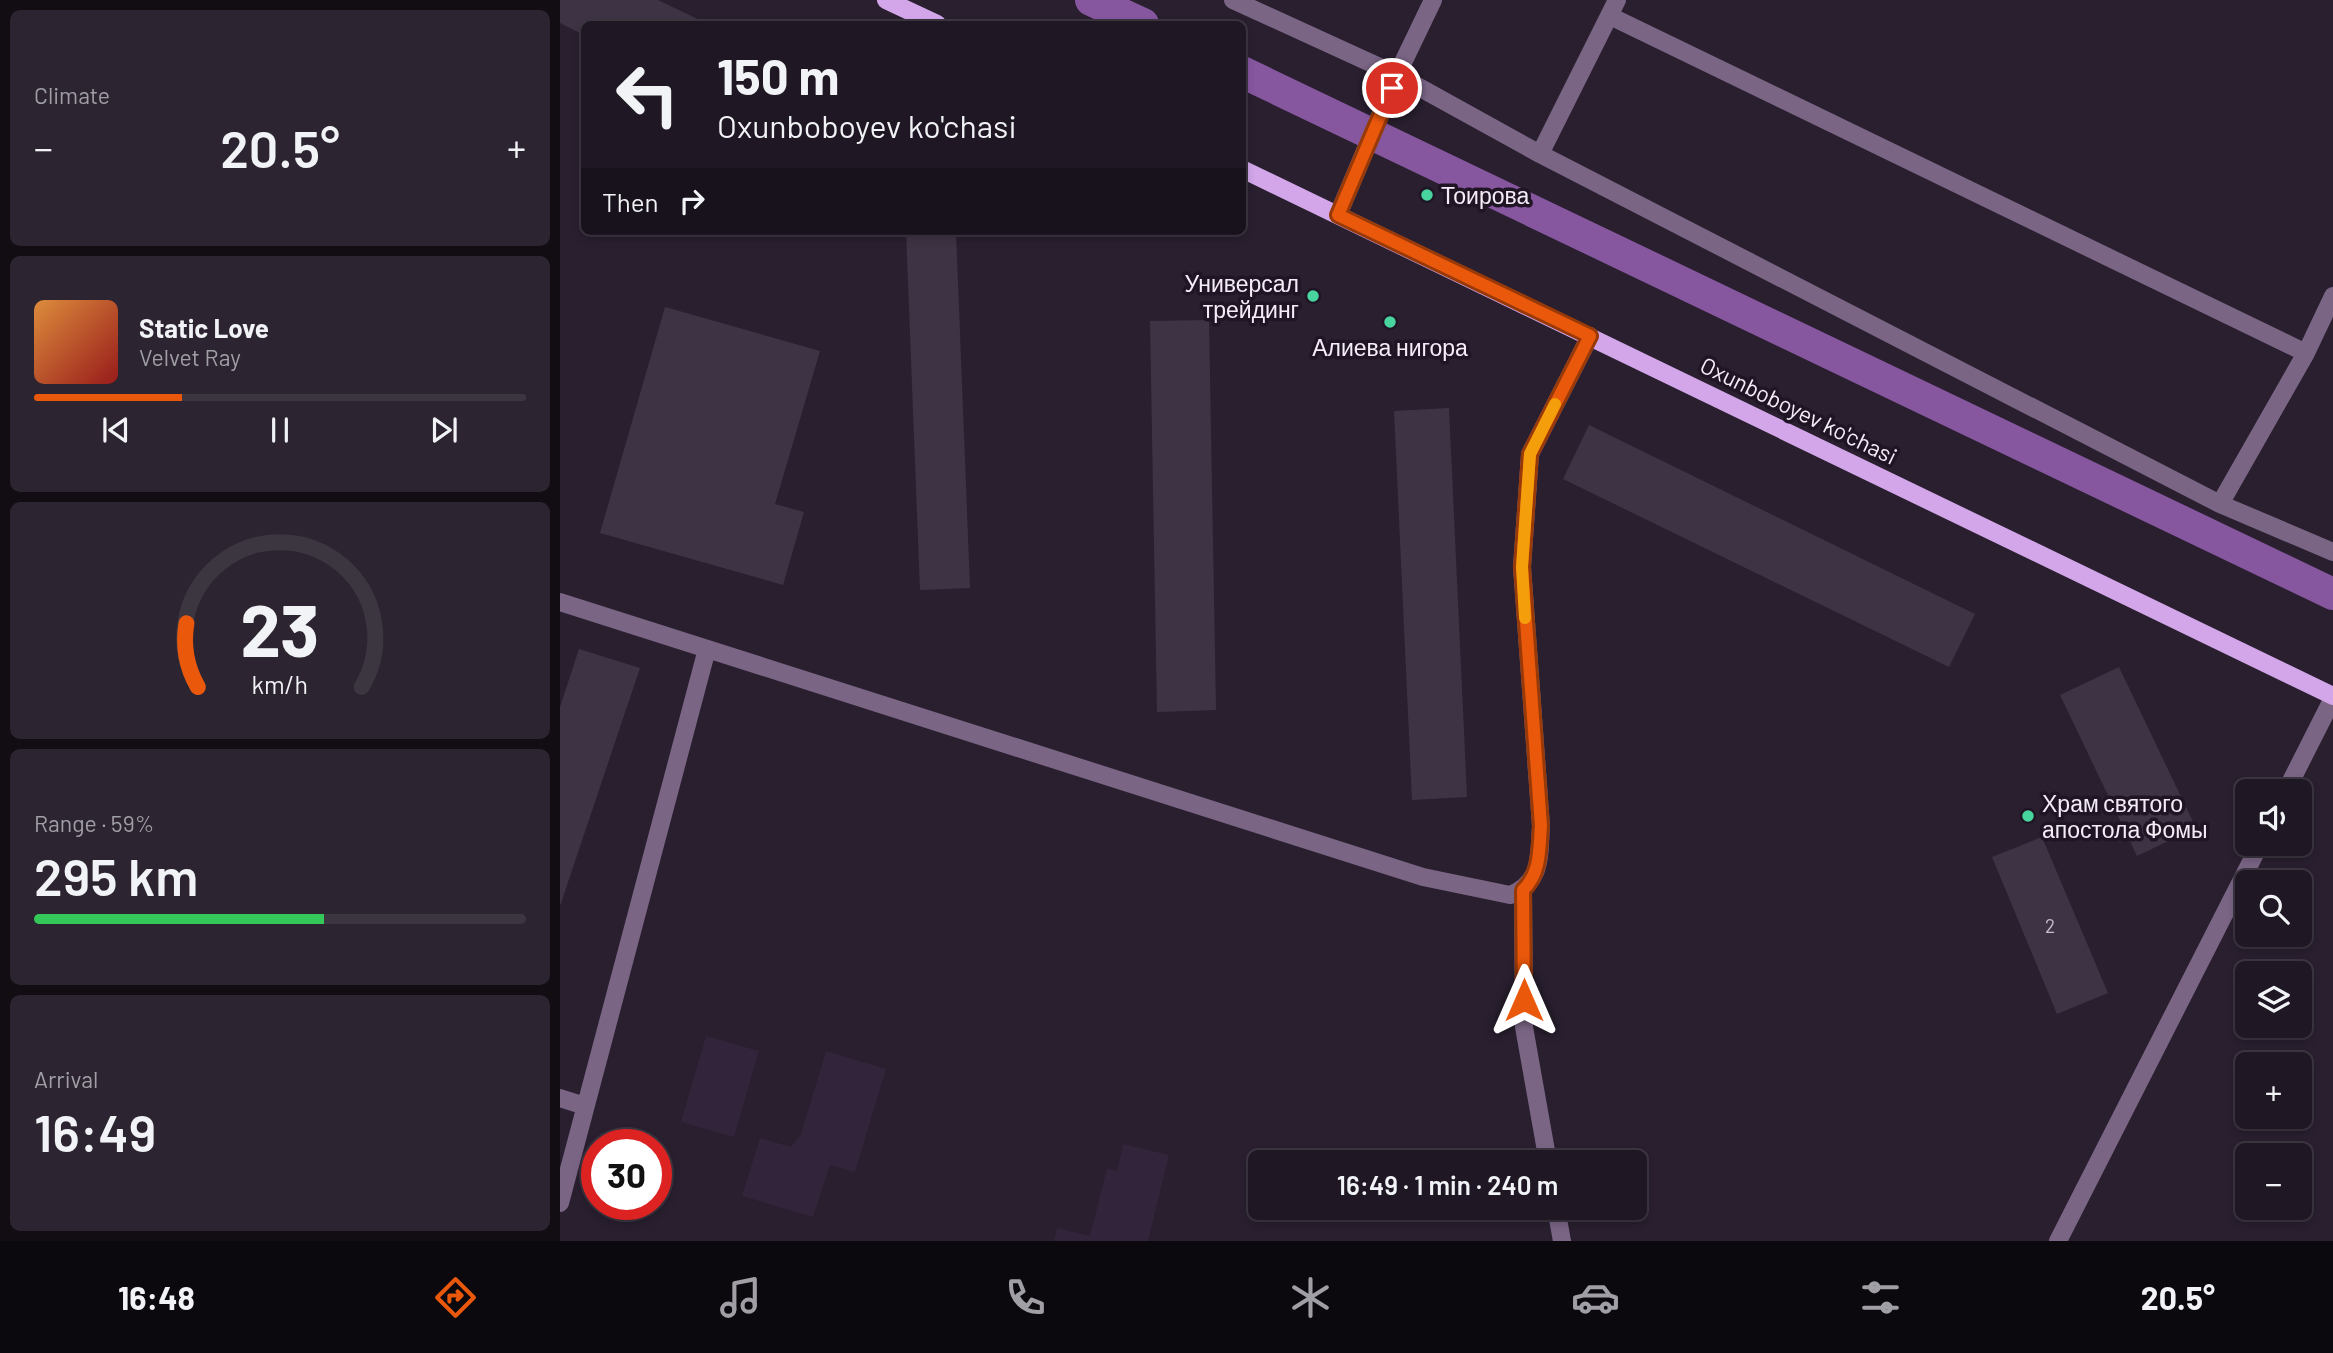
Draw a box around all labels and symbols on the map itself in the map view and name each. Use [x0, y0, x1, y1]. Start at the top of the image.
pin [1362, 58, 1422, 118]
place label: Тоирова [1441, 181, 1529, 209]
marker: Тоирова [1419, 187, 1435, 203]
place label: Универсал трейдинг [1185, 269, 1299, 323]
marker: Универсал трейдинг [1305, 288, 1321, 304]
marker: Алиева нигора [1382, 314, 1398, 330]
place label: Алиева нигора [1312, 333, 1468, 361]
street label: Oxunboboyev ko'chasi [1696, 350, 1902, 470]
place label: Храм святого апостола Фомы [2042, 789, 2208, 843]
marker: Храм святого апостола Фомы [2020, 808, 2036, 824]
house number: 2 [2045, 914, 2055, 937]
position arrow [1487, 963, 1561, 1037]
speed limit sign: 30 [581, 1129, 672, 1220]

